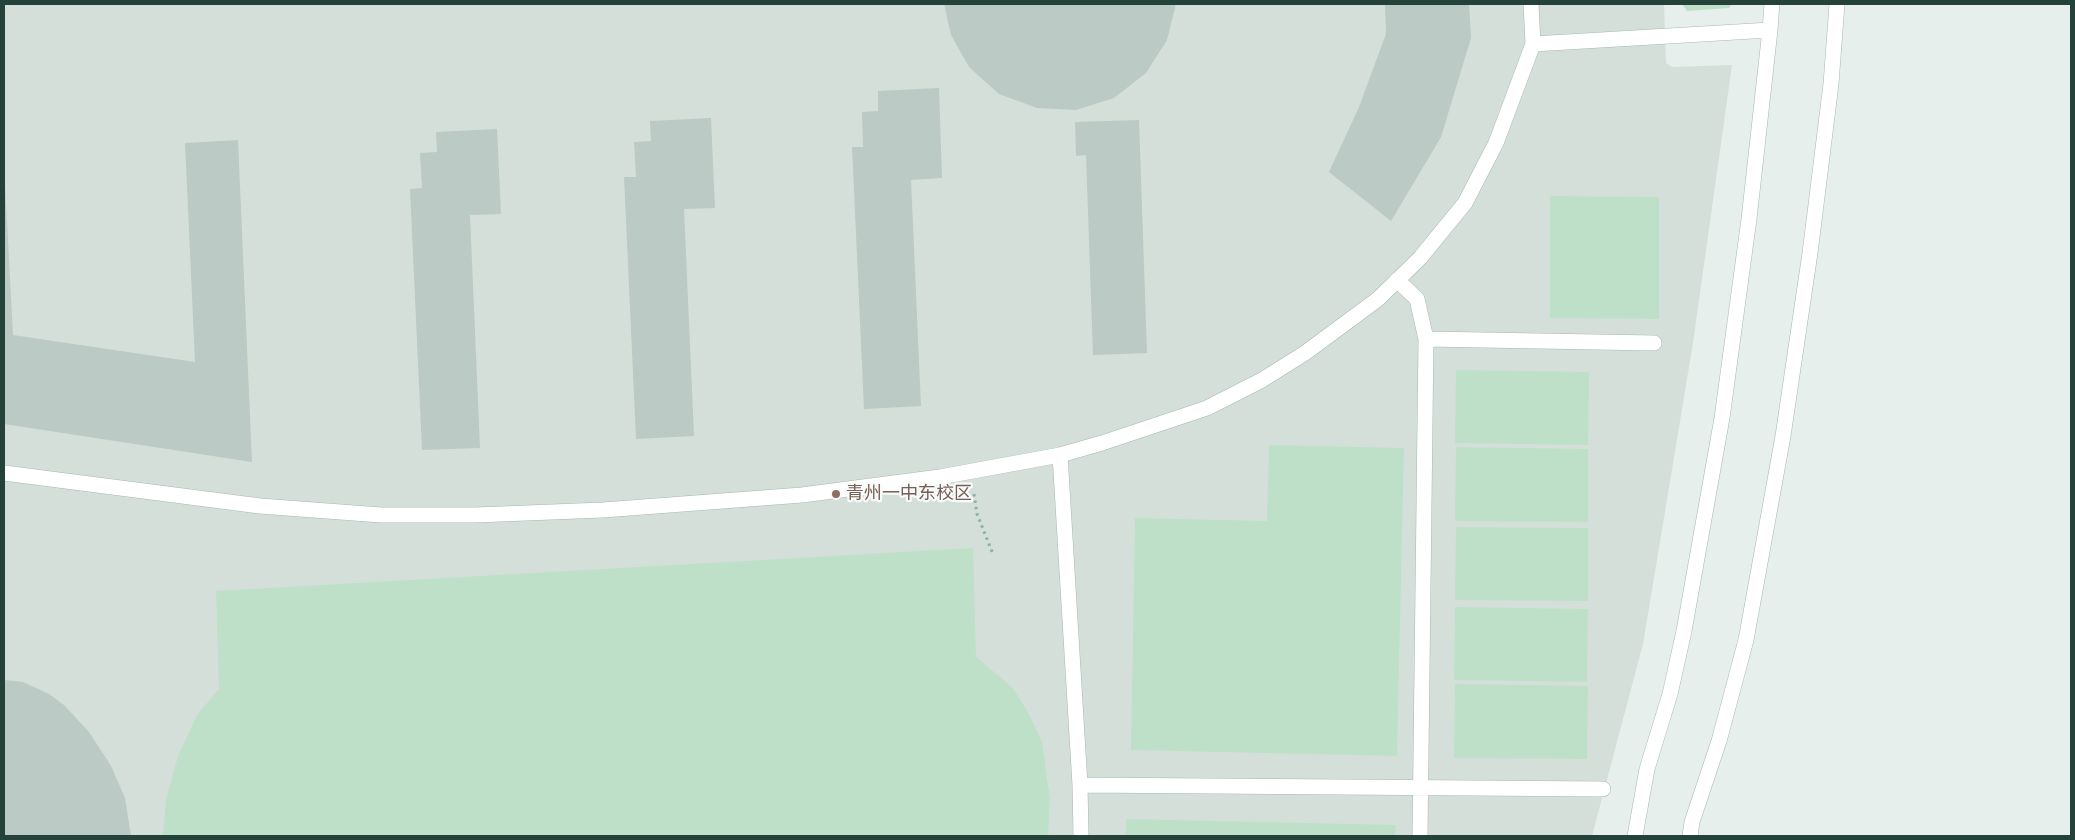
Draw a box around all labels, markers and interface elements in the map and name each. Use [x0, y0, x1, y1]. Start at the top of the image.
place label: 青州一中东校区 [846, 483, 972, 505]
marker: 青州一中东校区 [830, 488, 842, 500]

